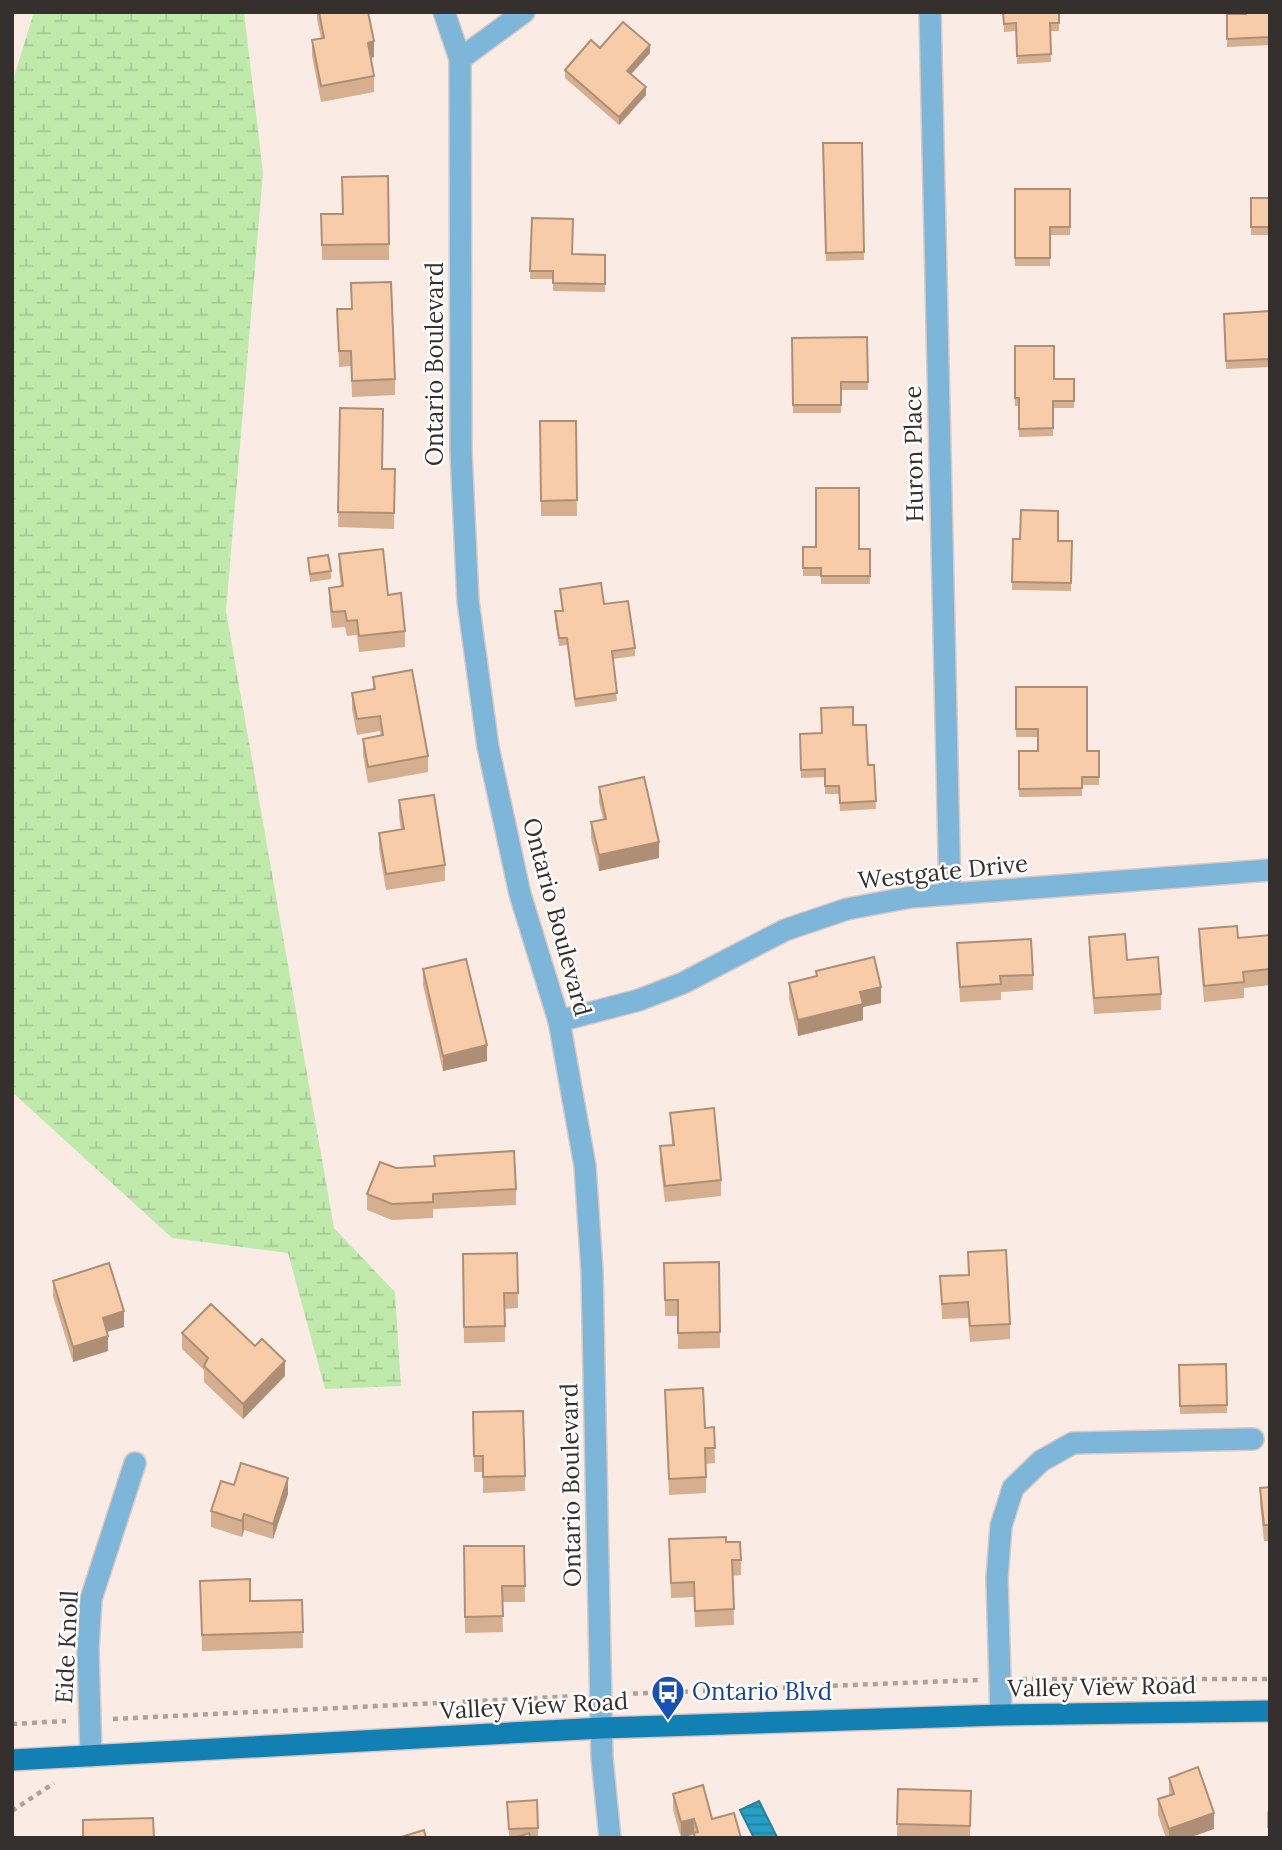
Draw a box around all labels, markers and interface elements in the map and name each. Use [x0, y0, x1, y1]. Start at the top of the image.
street label: Ontario Boulevard [419, 262, 450, 466]
street label: Huron Place [897, 385, 930, 523]
street label: Ontario Boulevard [516, 814, 599, 1019]
street label: Westgate Drive [857, 847, 1029, 896]
street label: Ontario Boulevard [553, 1383, 588, 1587]
street label: Eide Knoll [48, 1590, 85, 1704]
street label: Valley View Road [1006, 1669, 1197, 1704]
bus stop icon: Ontario Blvd [649, 1673, 687, 1722]
place label: Ontario Blvd [692, 1676, 832, 1707]
street label: Valley View Road [438, 1685, 629, 1726]

